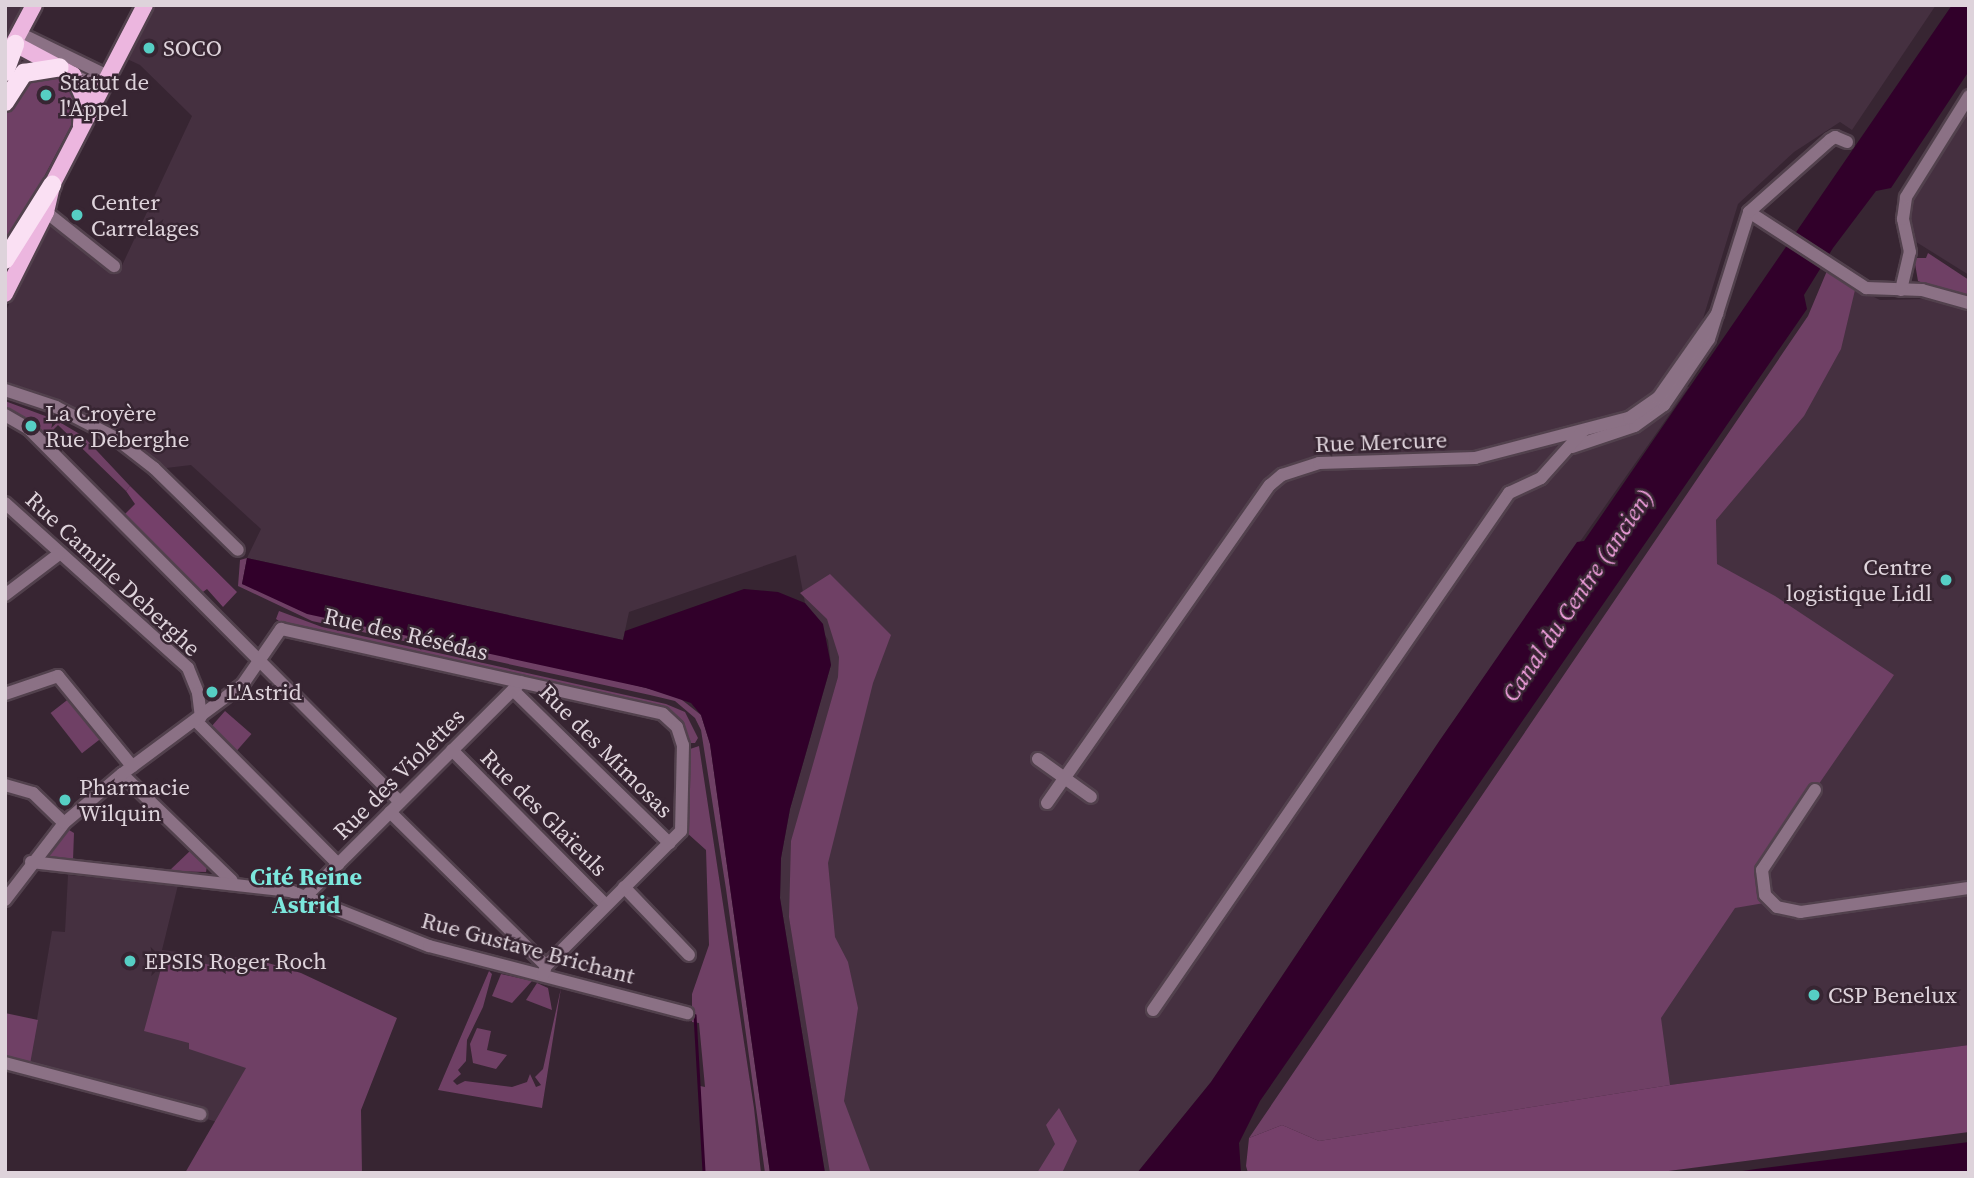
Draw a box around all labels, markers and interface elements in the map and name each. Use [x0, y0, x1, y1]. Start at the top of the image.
place label: SOCO [163, 34, 222, 62]
marker: SOCO [141, 40, 157, 56]
place label: Statut de l'Appel [60, 68, 149, 122]
marker: Statut de l'Appel [38, 87, 54, 103]
place label: Center Carrelages [91, 188, 199, 242]
marker: Center Carrelages [69, 207, 85, 223]
place label: La Croyère Rue Deberghe [45, 399, 190, 453]
marker: La Croyère Rue Deberghe [23, 418, 39, 434]
street label: Rue Mercure [1314, 426, 1448, 458]
water label: Canal du Centre (ancien) [1496, 483, 1660, 707]
street label: Rue Camille Deberghe [20, 486, 206, 662]
place label: Centre logistique Lidl [1786, 553, 1932, 607]
marker: Centre logistique Lidl [1938, 572, 1954, 588]
street label: Rue des Résédas [321, 602, 491, 666]
place label: L'Astrid [226, 678, 302, 706]
street label: Rue des Mimosas [533, 678, 679, 824]
marker: L'Astrid [204, 684, 220, 700]
street label: Rue des Violettes [328, 703, 470, 845]
street label: Rue des Glaïeuls [475, 744, 613, 882]
place label: Pharmacie Wilquin [79, 773, 190, 827]
marker: Pharmacie Wilquin [57, 792, 73, 808]
district label: Cité Reine Astrid [250, 863, 362, 919]
street label: Rue Gustave Brichant [418, 906, 638, 990]
place label: EPSIS Roger Roch [144, 947, 327, 975]
marker: EPSIS Roger Roch [122, 953, 138, 969]
place label: CSP Benelux [1828, 981, 1957, 1009]
marker: CSP Benelux [1806, 987, 1822, 1003]

